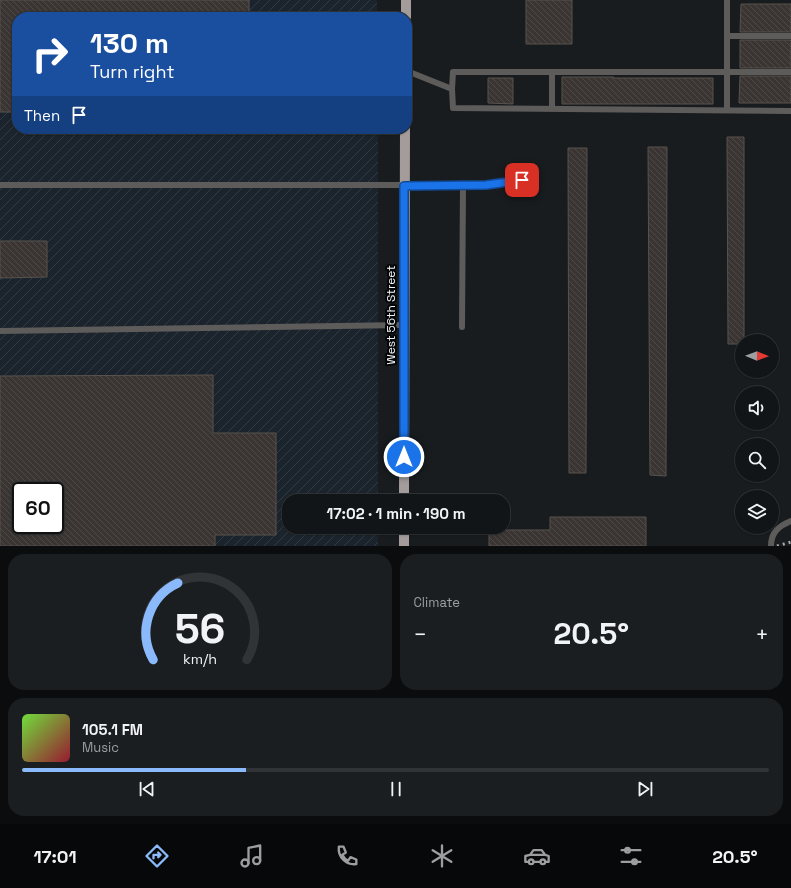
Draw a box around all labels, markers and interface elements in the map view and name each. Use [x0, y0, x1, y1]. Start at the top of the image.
text: 130 m [90, 25, 169, 61]
icon: right [24, 28, 76, 80]
text: Turn right [90, 60, 174, 83]
icon: arrive [68, 104, 90, 126]
text: Then [24, 106, 60, 125]
pin [505, 163, 539, 197]
icon: arrive [511, 169, 533, 191]
street label: West 56th Street [383, 265, 399, 365]
north arrow [735, 334, 779, 378]
map controls [735, 334, 779, 534]
button: sound [735, 386, 779, 430]
position arrow [383, 436, 425, 478]
button: search [735, 438, 779, 482]
speed limit sign: 60 [12, 482, 64, 534]
button: layers [735, 490, 779, 534]
text: 17:02 · 1 min · 190 m [327, 504, 466, 523]
text: Climate [414, 594, 460, 611]
text: 56 [174, 602, 225, 655]
text: 20.5° [553, 614, 629, 653]
text: − [414, 620, 427, 648]
text: + [755, 620, 769, 648]
text: km/h [183, 650, 217, 668]
text: 105.1 FM [82, 720, 143, 739]
text: Music [82, 739, 119, 756]
icon: previous [136, 778, 158, 800]
icon: pause [385, 778, 407, 800]
icon: next [634, 778, 656, 800]
icon: directions [143, 842, 171, 870]
icon: music [238, 842, 266, 870]
icon: phone [333, 842, 361, 870]
icon: climate [428, 842, 456, 870]
icon: car [523, 842, 551, 870]
icon: filters [617, 842, 645, 870]
text: 17:01 [33, 845, 77, 868]
text: 20.5° [712, 845, 758, 868]

